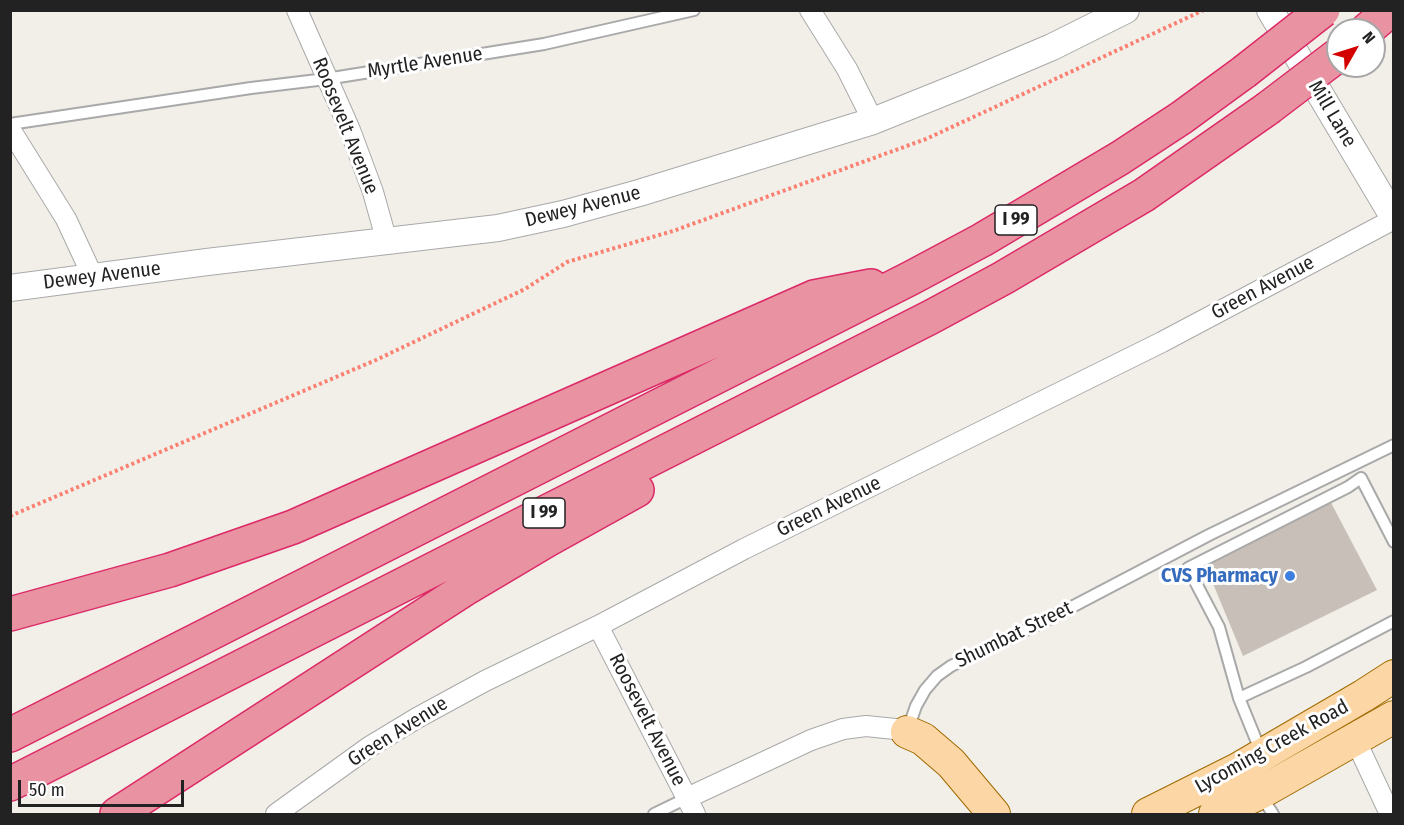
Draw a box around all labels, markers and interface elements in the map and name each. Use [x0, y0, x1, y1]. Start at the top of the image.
north arrow [1326, 18, 1386, 78]
text: N [1358, 28, 1379, 47]
street label: Myrtle Avenue [366, 42, 484, 84]
street label: Roosevelt Avenue [307, 54, 383, 198]
street label: Mill Lane [1303, 76, 1361, 152]
street label: Dewey Avenue [523, 181, 643, 233]
road number: I 99 [995, 205, 1037, 235]
street label: Green Avenue [1207, 251, 1319, 325]
street label: Dewey Avenue [42, 257, 162, 295]
street label: Green Avenue [773, 471, 885, 543]
road number: I 99 [523, 498, 565, 528]
place label: CVS Pharmacy [1161, 564, 1278, 588]
marker: CVS Pharmacy [1283, 569, 1297, 583]
street label: Shumbat Street [952, 596, 1076, 674]
street label: Roosevelt Avenue [603, 650, 691, 790]
street label: Green Avenue [344, 692, 452, 772]
street label: Lycoming Creek Road [1191, 695, 1353, 799]
scale bar [21, 768, 188, 806]
text: 50 m [29, 779, 65, 801]

